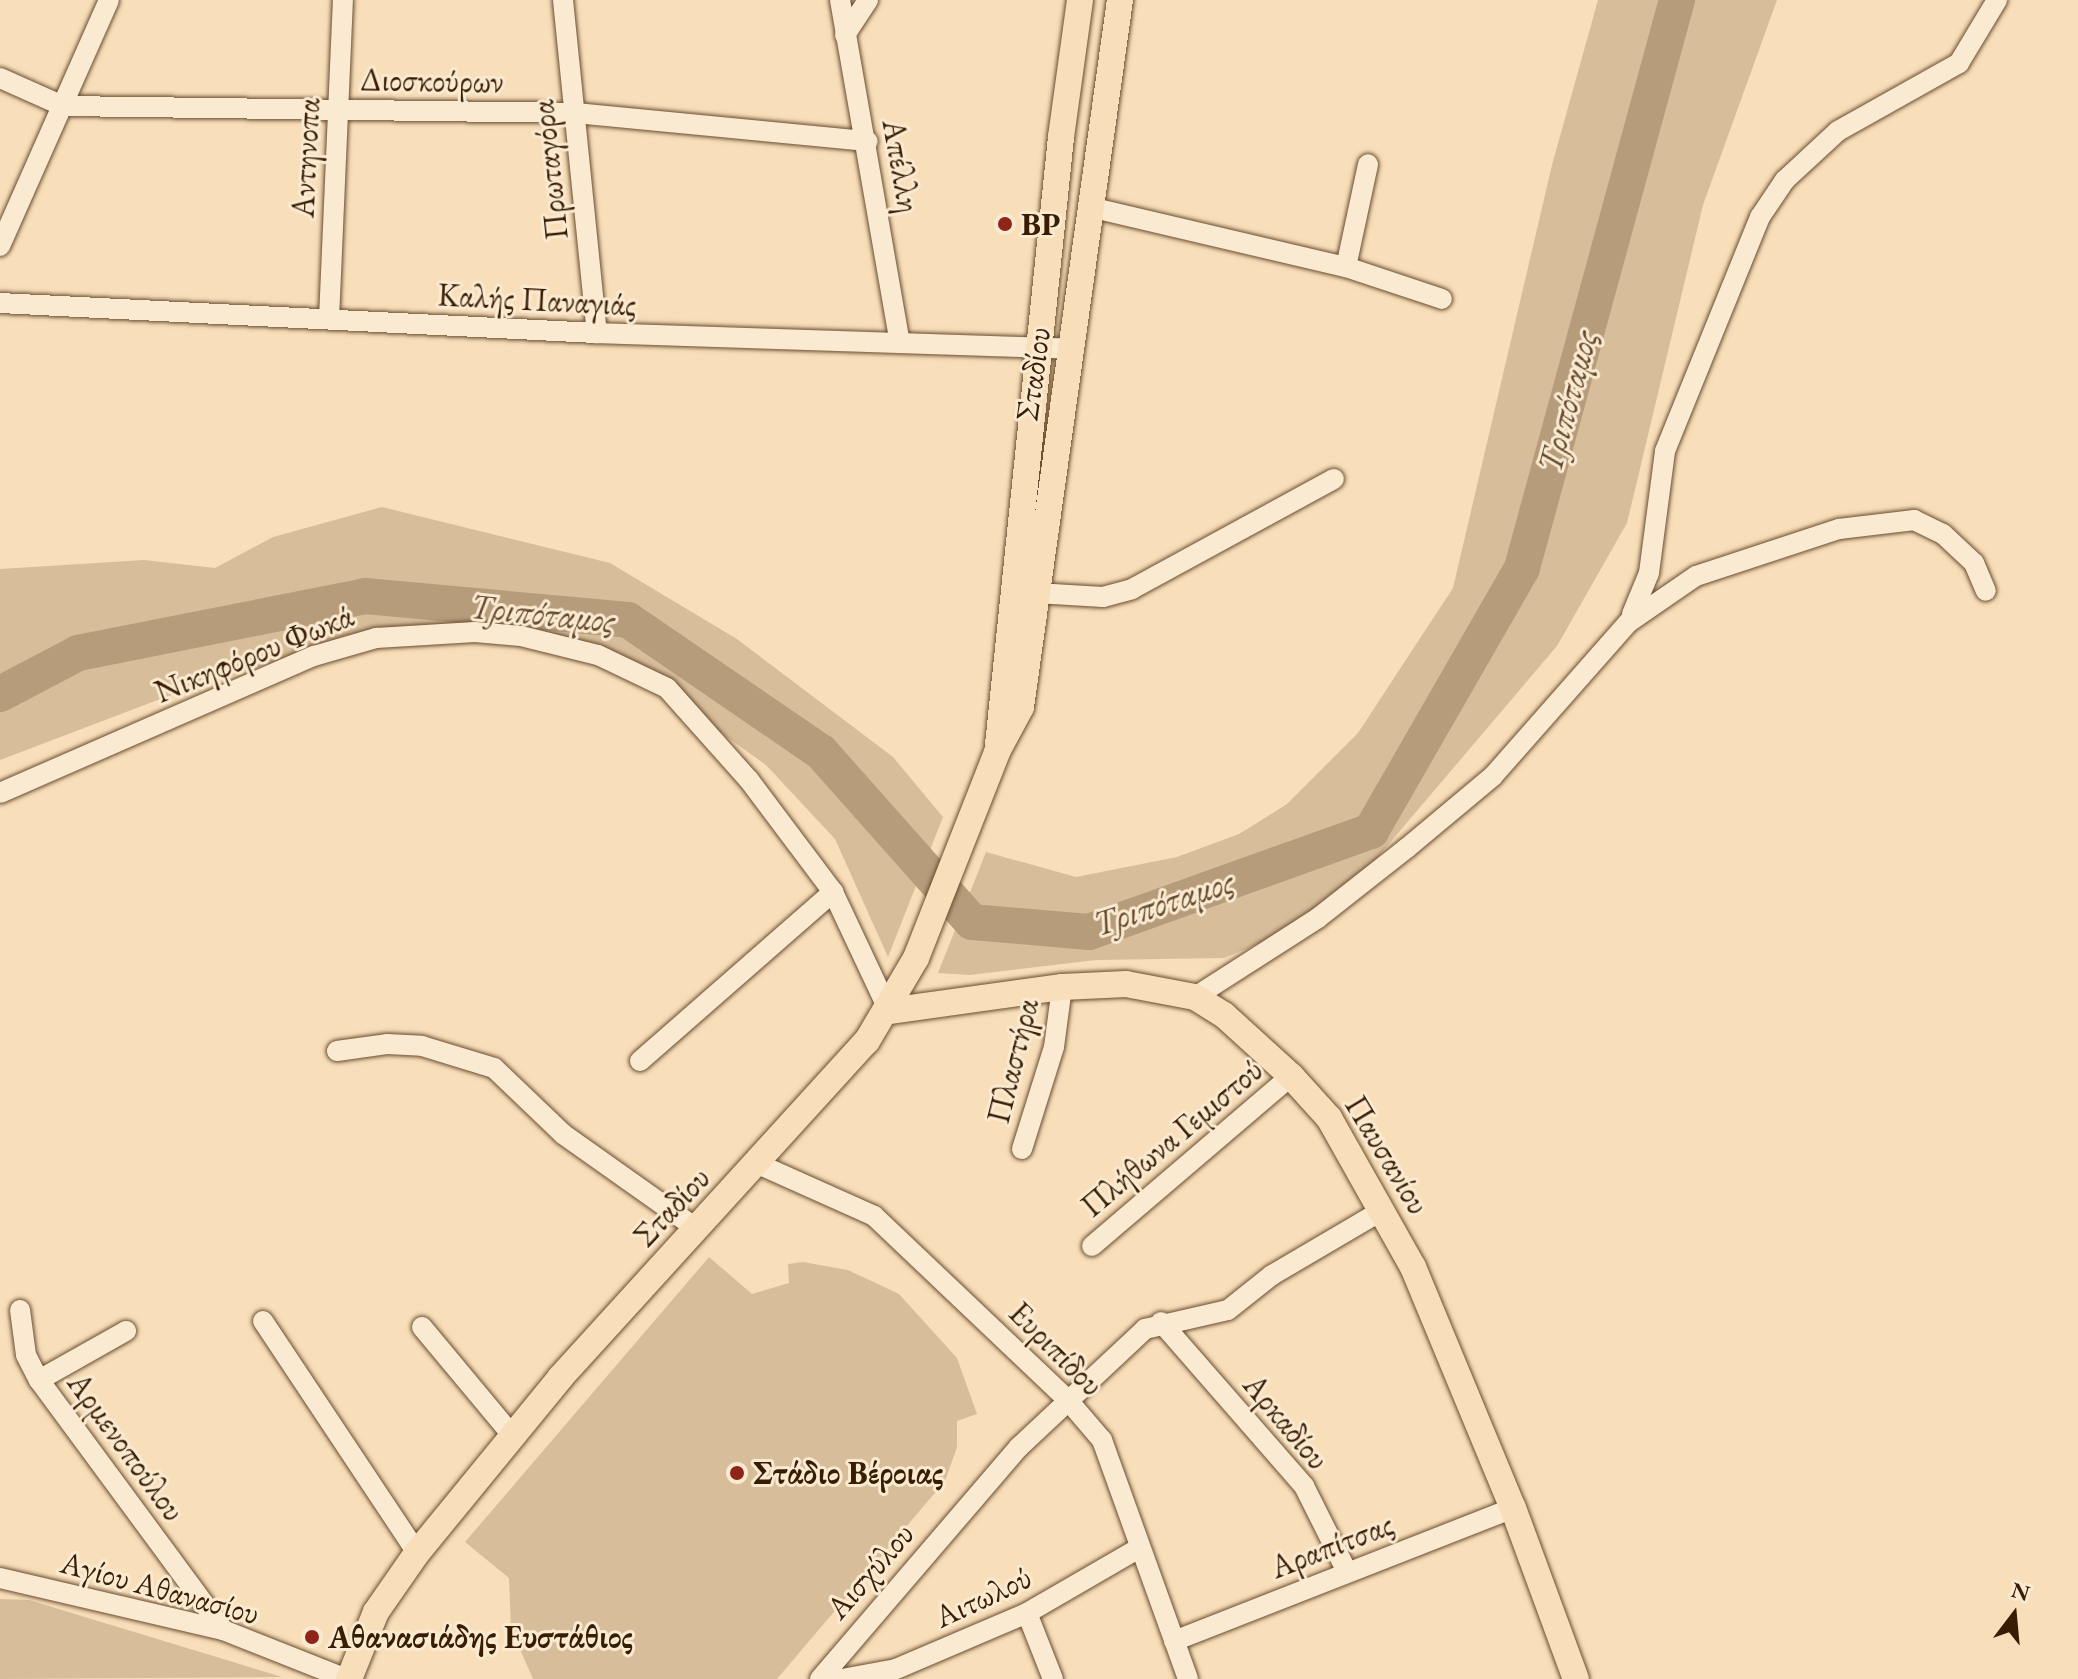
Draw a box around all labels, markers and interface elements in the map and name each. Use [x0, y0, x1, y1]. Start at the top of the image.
street label: Διοσκούρων [360, 61, 504, 101]
street label: Αντηνοπα [284, 97, 328, 219]
street label: Πρωταγόρα [524, 98, 576, 242]
street label: Απέλλη [874, 116, 928, 216]
place label: BP [1021, 205, 1060, 243]
marker: BP [996, 215, 1014, 233]
street label: Καλής Παναγιάς [437, 276, 637, 324]
street label: Σταδίου [1007, 325, 1059, 423]
water label: Τριπόταμος [1529, 325, 1607, 477]
water label: Τριπόταμος [468, 586, 618, 642]
street label: Νικηφόρου Φωκά [149, 597, 359, 711]
water label: Τριπόταμος [1088, 861, 1240, 945]
street label: Πλαστήρα [979, 995, 1047, 1127]
street label: Πλήθωνα Γεμιστού [1073, 1051, 1271, 1225]
street label: Παυσανίου [1337, 1089, 1437, 1221]
street label: Σταδίου [626, 1159, 718, 1255]
street label: Ευριπίδου [1001, 1294, 1111, 1404]
street label: Αρμενοπούλου [59, 1365, 193, 1529]
street label: Αρκαδίου [1235, 1366, 1337, 1478]
place label: Στάδιο Βέροιας [753, 1454, 943, 1492]
marker: Στάδιο Βέροιας [728, 1464, 746, 1482]
street label: Αραπίτσας [1265, 1505, 1399, 1587]
street label: Αισχύλου [818, 1515, 922, 1627]
street label: Αγίου Αθανασίου [57, 1543, 263, 1633]
street label: Αιτωλού [928, 1558, 1038, 1636]
north arrow [1974, 1575, 2054, 1655]
text: N [2008, 1575, 2033, 1608]
place label: Αθανασιάδης Ευστάθιος [328, 1618, 633, 1656]
marker: Αθανασιάδης Ευστάθιος [303, 1628, 321, 1646]

